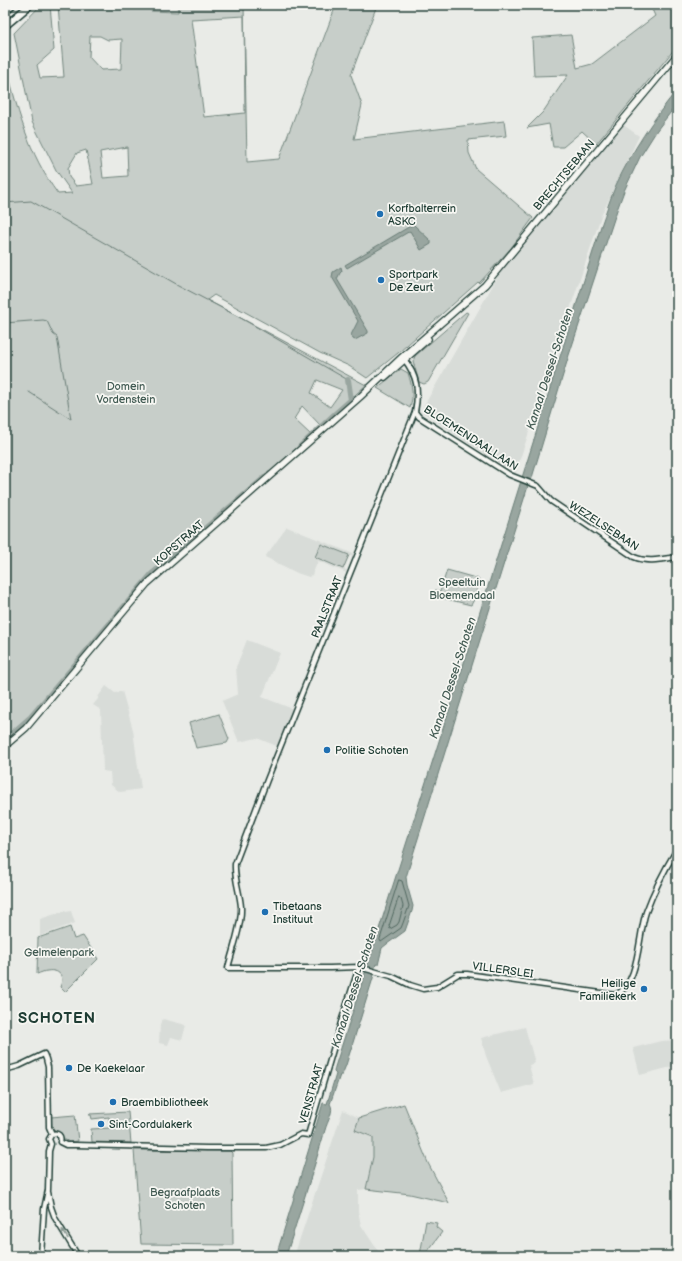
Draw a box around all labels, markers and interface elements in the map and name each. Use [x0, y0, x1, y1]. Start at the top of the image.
street label: BRECHTSEBAAN [531, 137, 597, 213]
place label: Korfbalterrein ASKC [388, 202, 456, 228]
marker: Korfbalterrein ASKC [375, 209, 385, 219]
place label: Sportpark De Zeurt [389, 268, 438, 294]
marker: Sportpark De Zeurt [376, 275, 386, 285]
water label: Kanaal Dessel-Schoten [523, 306, 577, 432]
park label: Domein Vordenstein [97, 380, 155, 406]
street label: BLOEMENDAALLAAN [421, 403, 521, 473]
street label: WEZELSEBAAN [567, 499, 641, 553]
street label: KOPSTRAAT [151, 517, 207, 568]
street label: PAALSTRAAT [309, 574, 345, 640]
park label: Speeltuin Bloemendaal [429, 576, 495, 602]
water label: Kanaal Dessel-Schoten [426, 615, 480, 741]
place label: Politie Schoten [335, 744, 408, 757]
marker: Politie Schoten [322, 745, 332, 755]
place label: Tibetaans Instituut [273, 900, 322, 926]
marker: Tibetaans Instituut [260, 907, 270, 917]
water label: Kanaal Dessel-Schoten [328, 924, 382, 1050]
park label: Gelmelenpark [24, 946, 95, 959]
street label: VILLERSLEI [472, 959, 535, 981]
place label: Heilige Familiekerk [579, 977, 637, 1003]
marker: Heilige Familiekerk [639, 984, 649, 994]
district label: SCHOTEN [18, 1009, 96, 1028]
place label: De Kaekelaar [77, 1062, 146, 1075]
street label: VENSTRAAT [296, 1062, 326, 1126]
marker: De Kaekelaar [64, 1063, 74, 1073]
place label: Braembibliotheek [121, 1096, 209, 1109]
marker: Braembibliotheek [108, 1097, 118, 1107]
place label: Sint-Cordulakerk [109, 1118, 192, 1131]
marker: Sint-Cordulakerk [96, 1119, 106, 1129]
park label: Begraafplaats Schoten [150, 1186, 221, 1212]
one-way arrow [61, 1228, 68, 1240]

